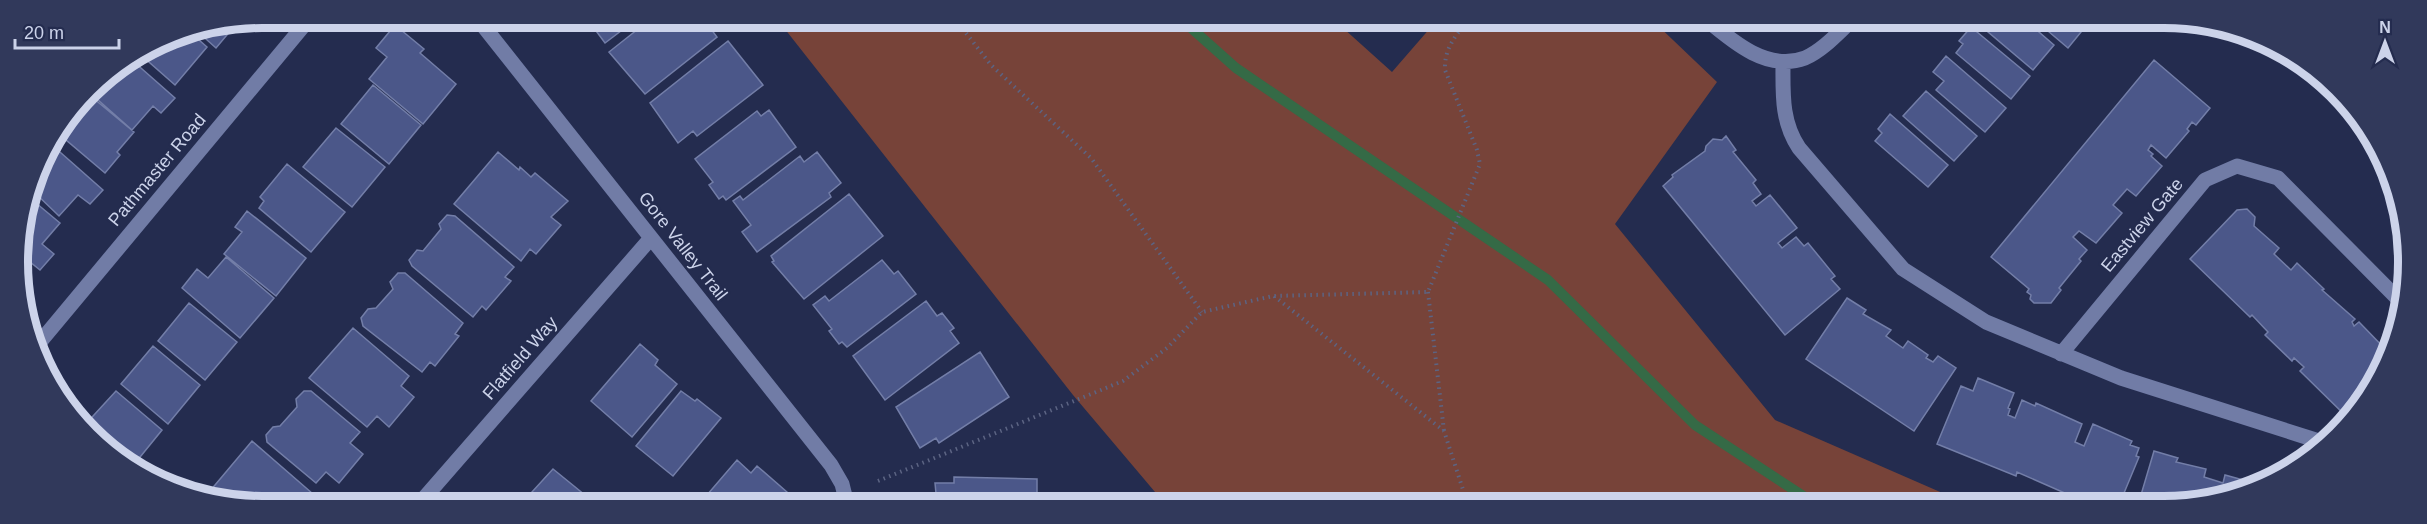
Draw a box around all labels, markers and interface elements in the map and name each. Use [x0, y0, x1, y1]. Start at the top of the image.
scale bar [15, 12, 118, 50]
north arrow [2355, 12, 2415, 72]
text: N [2379, 19, 2391, 36]
text: 20 m [24, 23, 64, 43]
street label: Pathmaster Road [104, 110, 210, 230]
street label: Eastview Gate [2097, 174, 2187, 276]
street label: Gore Valley Trail [635, 188, 731, 304]
street label: Flatfield Way [479, 312, 561, 404]

